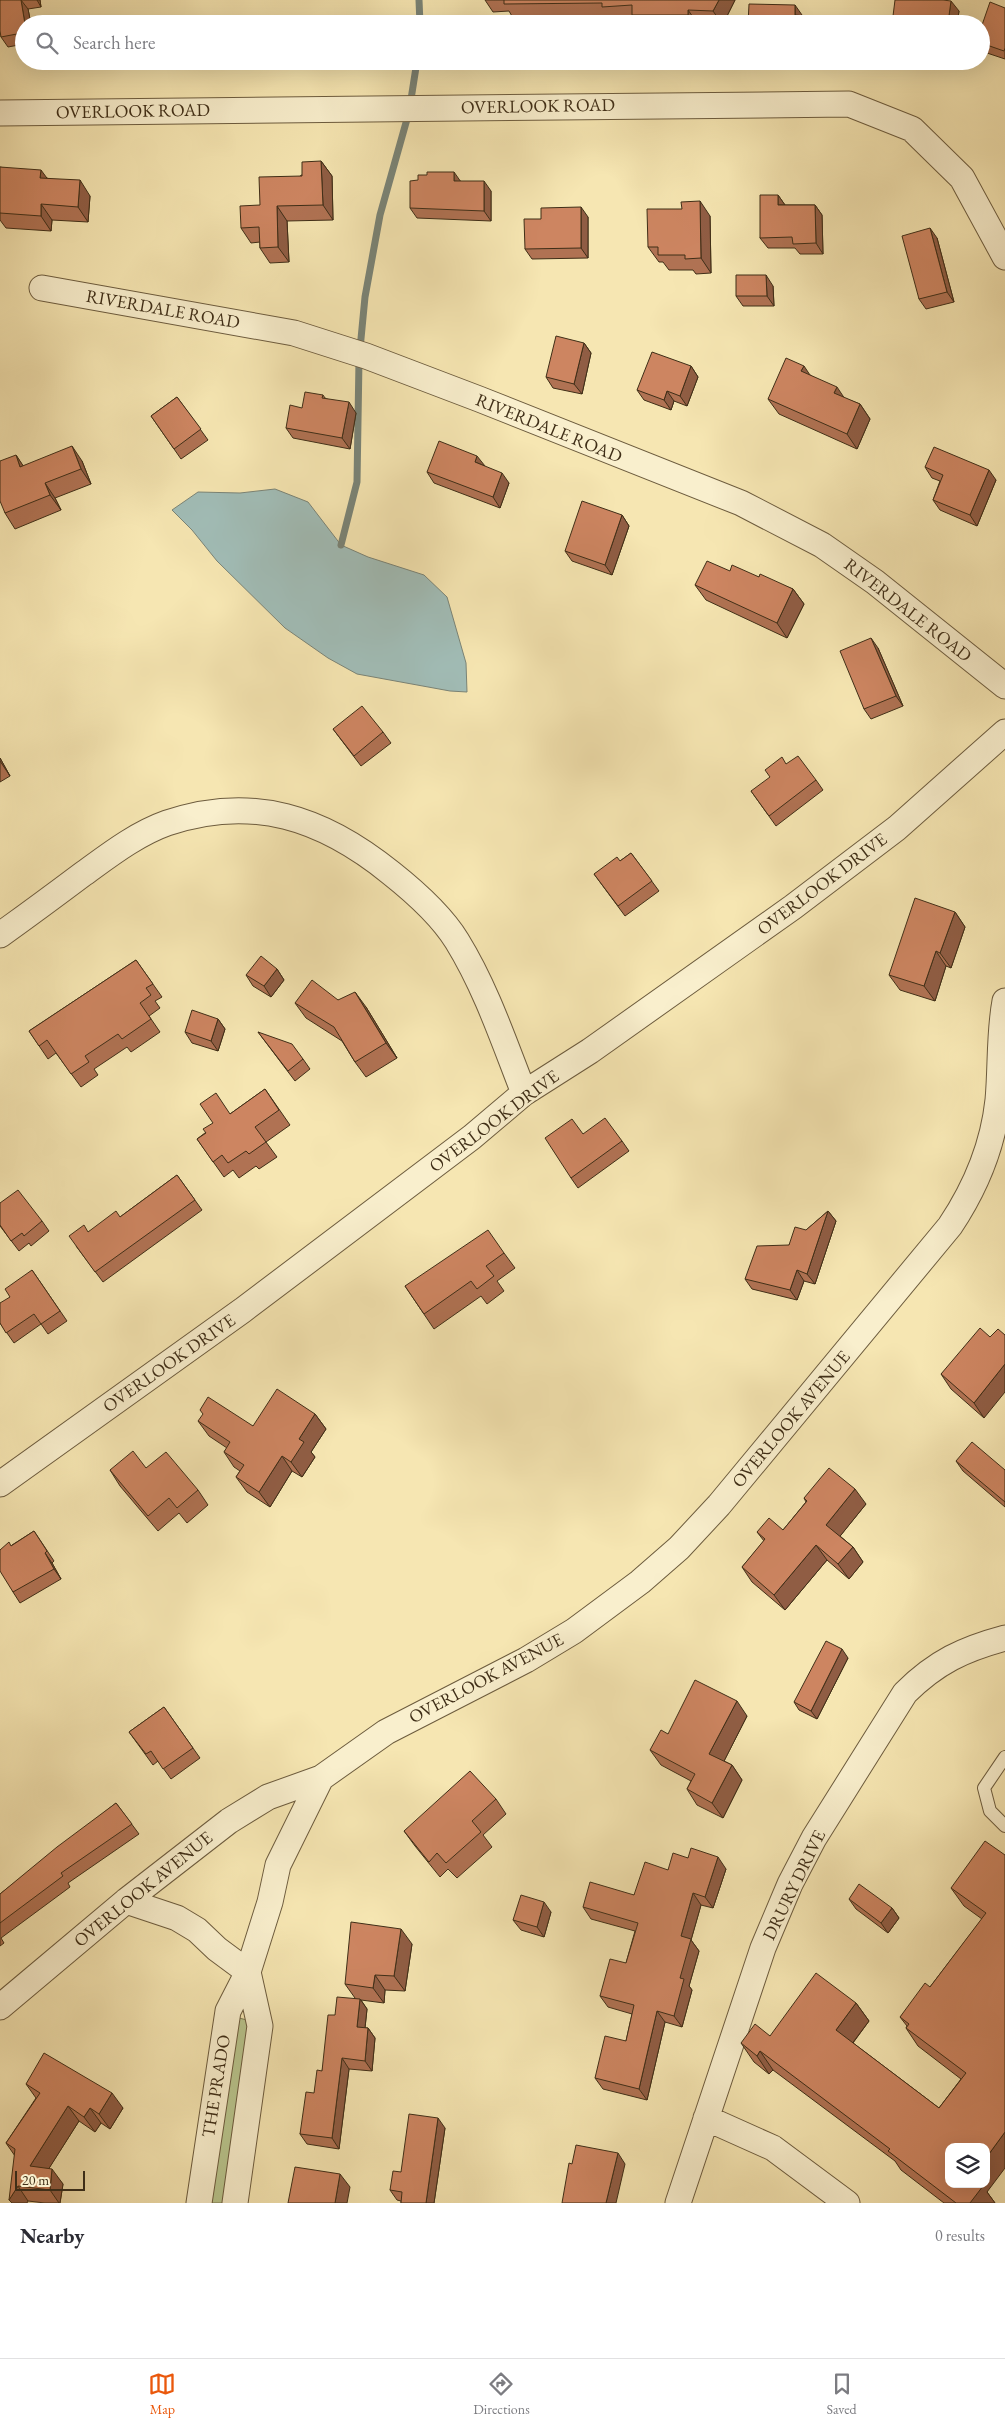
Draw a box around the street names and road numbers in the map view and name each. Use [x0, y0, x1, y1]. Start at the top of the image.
street label: OVERLOOK ROAD [461, 93, 615, 118]
street label: OVERLOOK ROAD [56, 98, 210, 123]
street label: RIVERDALE ROAD [84, 284, 242, 333]
street label: RIVERDALE ROAD [473, 388, 626, 467]
street label: RIVERDALE ROAD [840, 553, 977, 667]
street label: OVERLOOK DRIVE [752, 827, 891, 940]
street label: OVERLOOK DRIVE [424, 1064, 563, 1177]
street label: OVERLOOK DRIVE [98, 1308, 240, 1417]
street label: OVERLOOK AVENUE [727, 1345, 855, 1492]
street label: OVERLOOK AVENUE [404, 1627, 567, 1728]
street label: OVERLOOK AVENUE [69, 1826, 217, 1952]
street label: DRURY DRIVE [757, 1826, 830, 1944]
street label: THE PRADO [196, 2033, 235, 2139]

